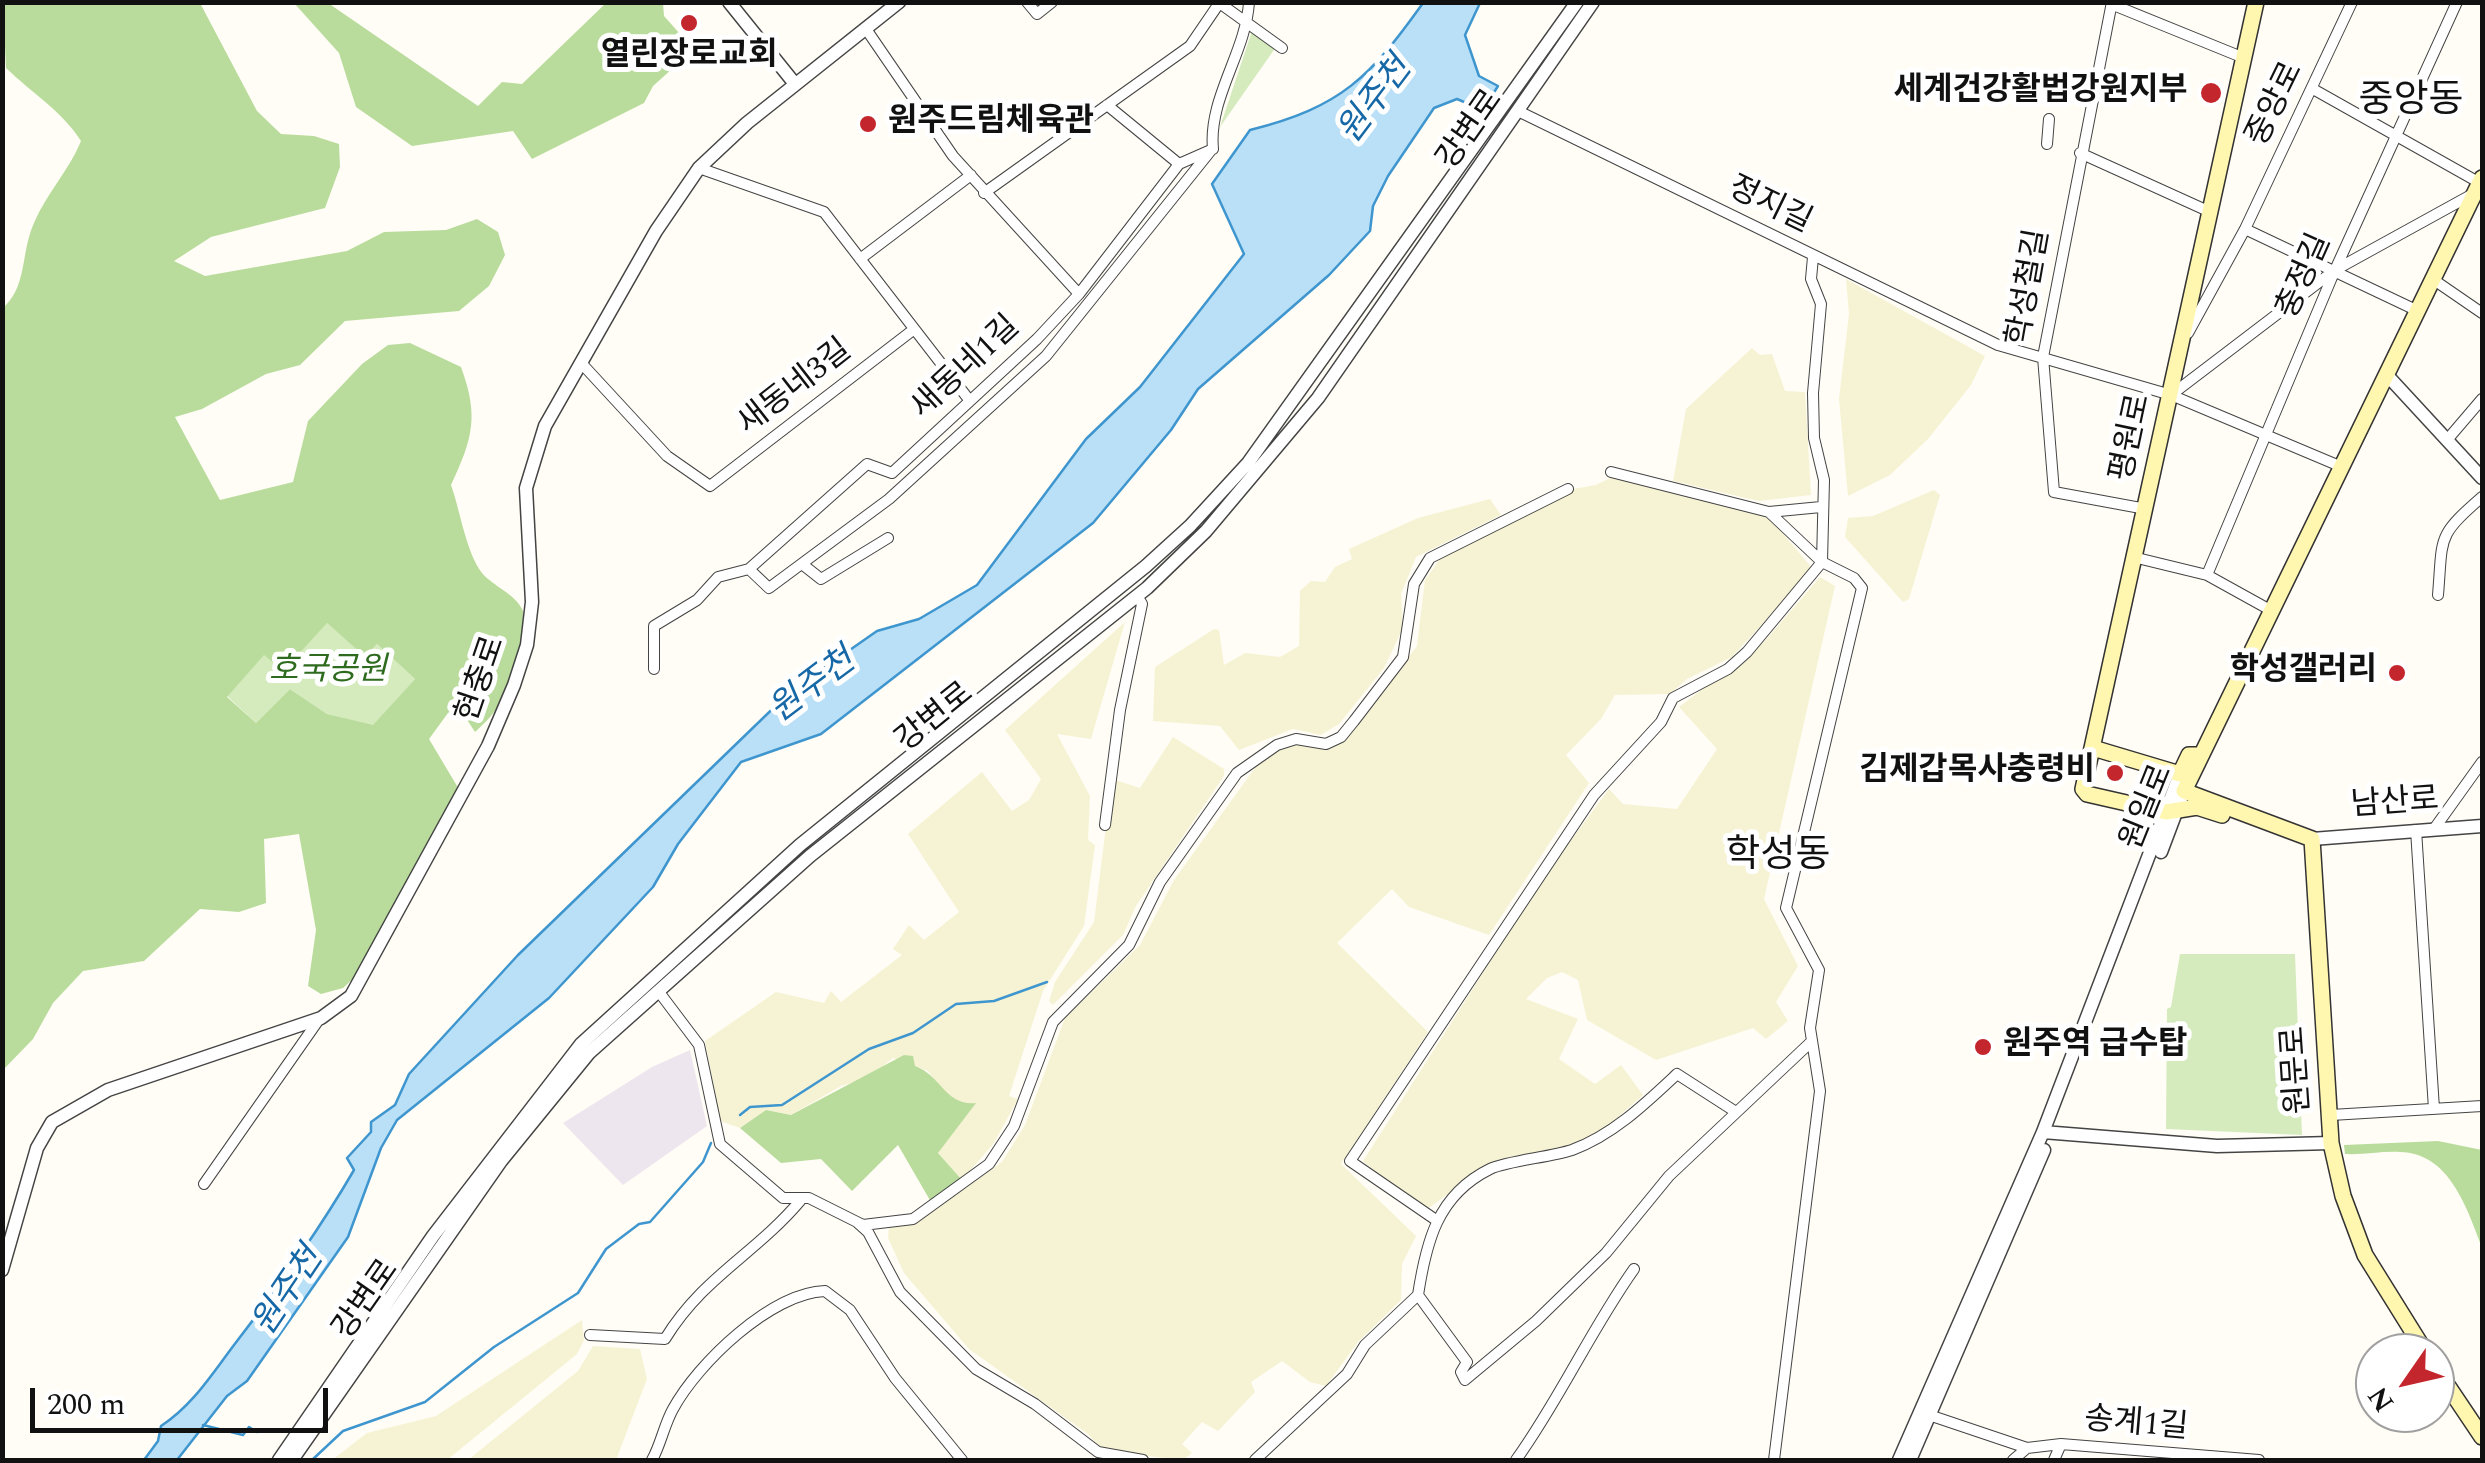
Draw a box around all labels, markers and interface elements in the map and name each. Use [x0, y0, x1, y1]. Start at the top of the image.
marker: 열린장로교회 [678, 12, 700, 34]
place label: 열린장로교회 [601, 39, 777, 77]
water label: 원주천 [1331, 51, 1423, 153]
street label: 중앙로 [2240, 57, 2314, 153]
place label: 세계건강활법강원지부 [1894, 74, 2188, 112]
marker: 세계건강활법강원지부 [2198, 80, 2224, 106]
district label: 중앙동 [2359, 81, 2463, 127]
street label: 강변로 [1431, 84, 1513, 178]
place label: 원주드림체육관 [888, 105, 1094, 143]
marker: 원주드림체육관 [857, 113, 879, 135]
street label: 정지길 [1721, 170, 1817, 244]
street label: 학성철길 [2002, 227, 2060, 349]
street label: 충정길 [2270, 229, 2342, 325]
street label: 새동네1길 [905, 309, 1029, 429]
street label: 새동네3길 [731, 333, 861, 445]
street label: 평원로 [2105, 391, 2161, 485]
street label: 현충로 [450, 632, 516, 728]
water label: 원주천 [763, 642, 865, 734]
park label: 호국공원 [269, 654, 387, 692]
place label: 학성갤러리 [2230, 654, 2377, 692]
marker: 학성갤러리 [2386, 662, 2408, 684]
street label: 강변로 [890, 676, 982, 762]
place label: 김제갑목사충령비 [1859, 754, 2095, 792]
street label: 원일로 [2115, 760, 2183, 856]
marker: 김제갑목사충령비 [2104, 762, 2126, 784]
street label: 남산로 [2350, 783, 2440, 827]
district label: 학성동 [1726, 836, 1830, 882]
street label: 원문로 [2277, 1025, 2321, 1115]
place label: 원주역 급수탑 [2003, 1028, 2188, 1066]
marker: 원주역 급수탑 [1972, 1036, 1994, 1058]
water label: 원주천 [246, 1241, 334, 1345]
street label: 강변로 [327, 1254, 409, 1348]
north arrow [2355, 1333, 2455, 1433]
scale bar [35, 1368, 332, 1430]
text: N [2357, 1377, 2406, 1420]
text: 200 m [47, 1382, 125, 1428]
street label: 송계1길 [2082, 1402, 2190, 1450]

